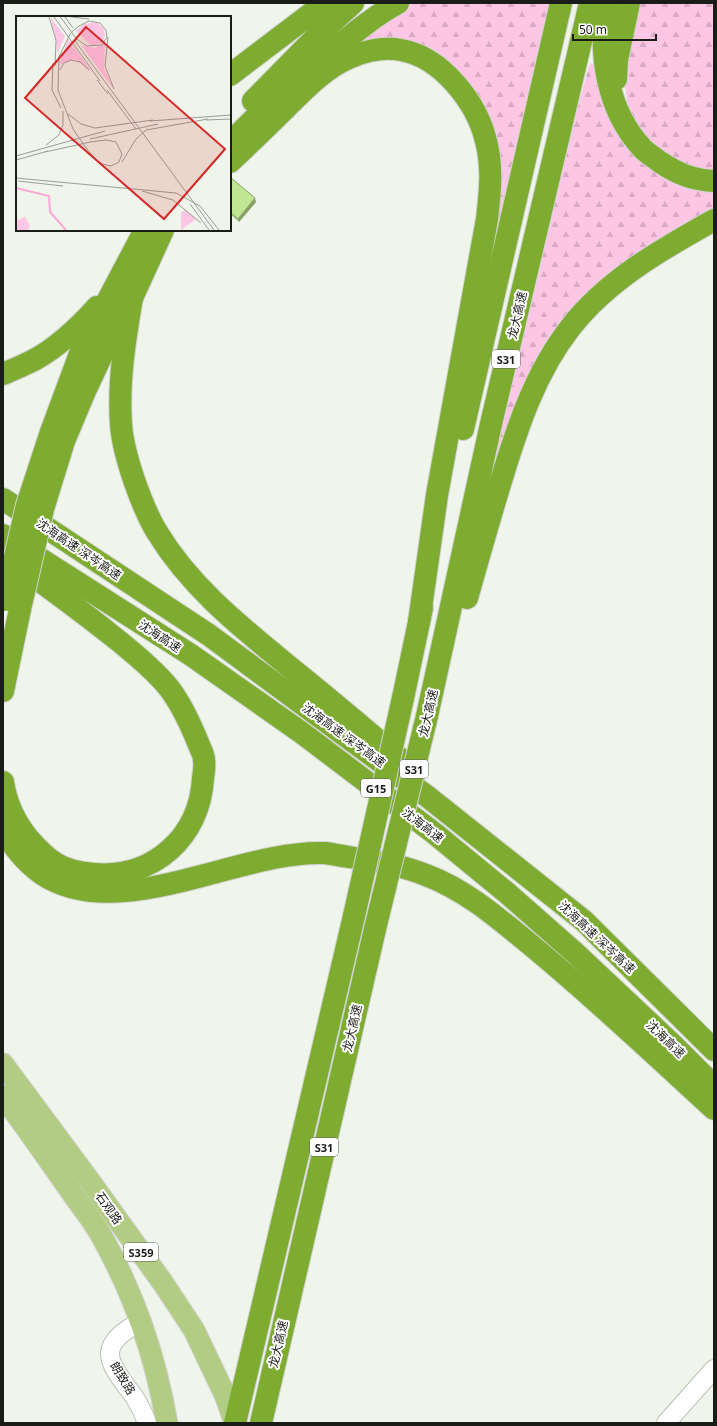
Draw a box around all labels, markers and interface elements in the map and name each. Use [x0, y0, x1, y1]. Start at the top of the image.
inset map [16, 16, 231, 231]
scale bar [573, 16, 656, 42]
text: 50 m [579, 21, 607, 38]
street label: 龙大高速 [503, 290, 531, 340]
road number: S31 [492, 350, 520, 368]
street label: 沈海高速 深岑高速 [33, 514, 125, 584]
street label: 沈海高速 [135, 616, 185, 656]
street label: 龙大高速 [414, 688, 442, 738]
street label: 沈海高速 深岑高速 [299, 699, 389, 771]
road number: S31 [400, 760, 428, 778]
road number: G15 [361, 779, 391, 797]
street label: 沈海高速 [399, 804, 447, 846]
street label: 沈海高速 深岑高速 [555, 897, 639, 977]
street label: 龙大高速 [338, 1003, 366, 1053]
street label: 沈海高速 [643, 1016, 689, 1062]
road number: S31 [310, 1138, 338, 1156]
street label: 石观路 [92, 1188, 126, 1228]
road number: S359 [124, 1243, 158, 1261]
street label: 龙大高速 [264, 1319, 292, 1369]
street label: 朗致路 [106, 1358, 140, 1398]

